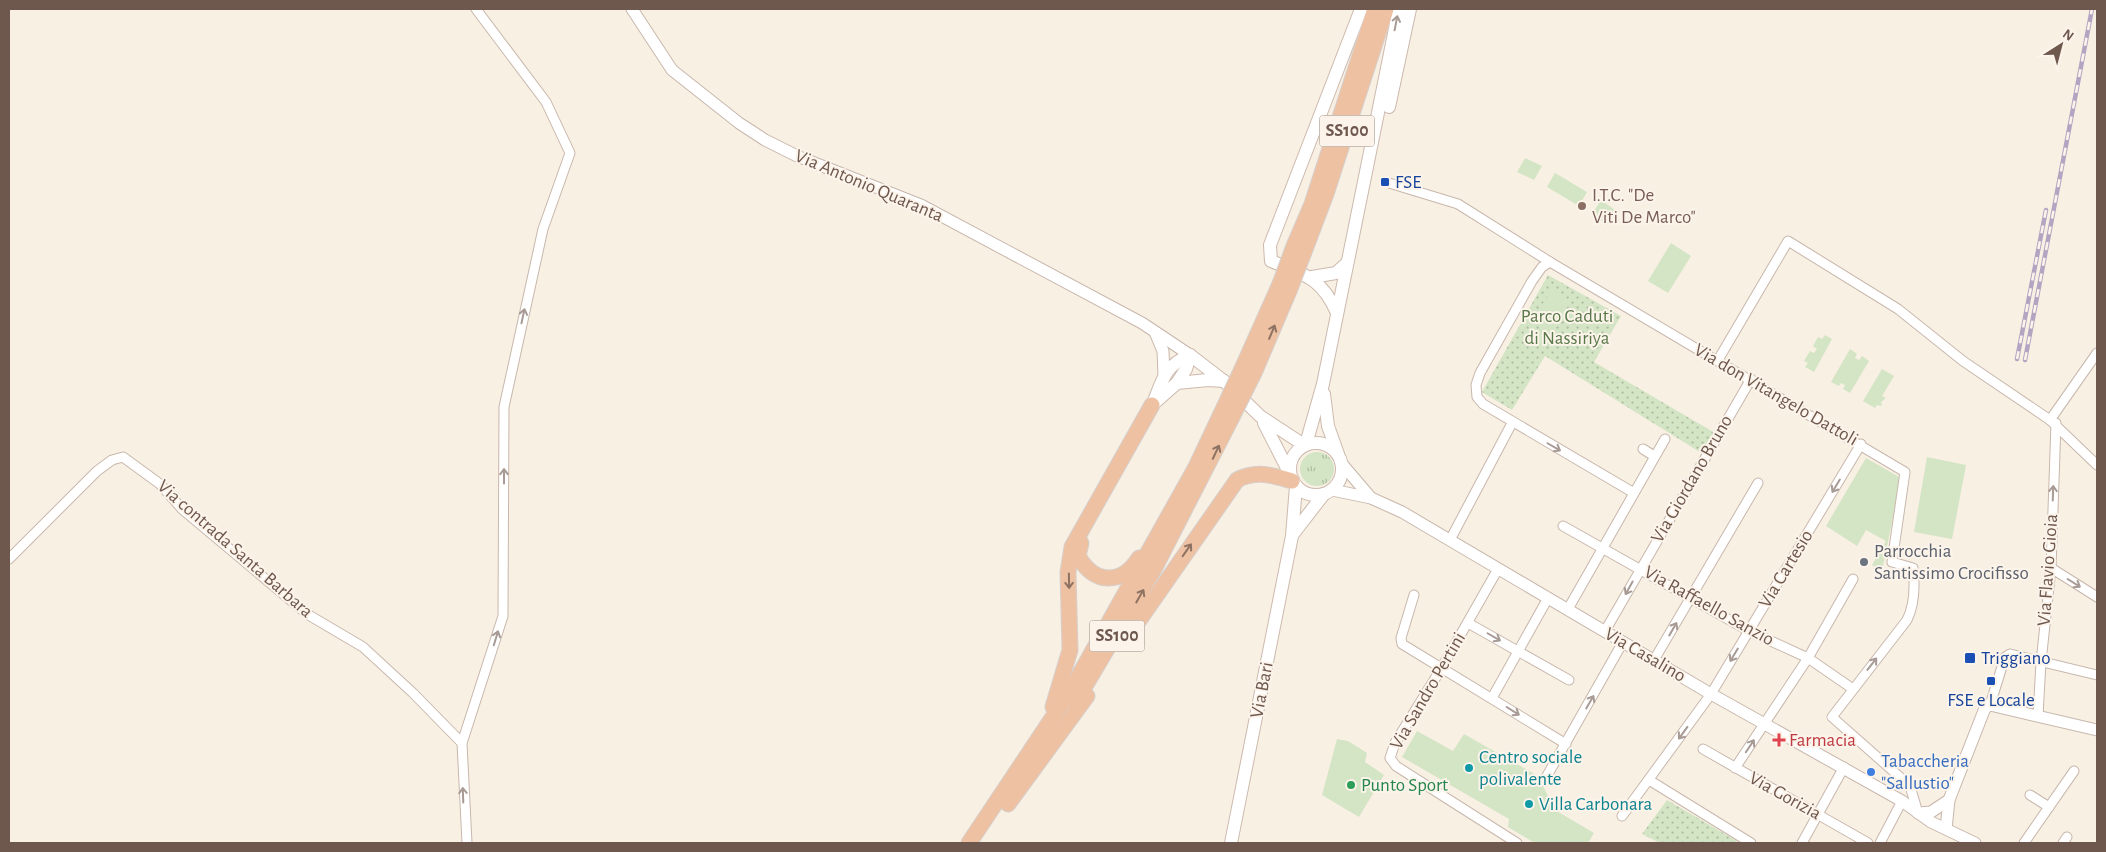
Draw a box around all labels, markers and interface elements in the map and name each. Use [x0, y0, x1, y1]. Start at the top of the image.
one-way arrow [1392, 15, 1402, 31]
north arrow [2036, 20, 2086, 70]
text: N [2060, 27, 2076, 44]
road number: SS100 [1320, 115, 1374, 146]
street label: Via Antonio Quaranta [792, 146, 946, 226]
place label: FSE [1395, 173, 1421, 192]
marker: FSE [1379, 176, 1391, 188]
place label: I.T.C. "De Viti De Marco" [1592, 186, 1696, 227]
marker: I.T.C. "De Viti De Marco" [1576, 200, 1588, 212]
park label: Parco Caduti di Nassiriya [1521, 307, 1613, 348]
one-way arrow [519, 308, 528, 324]
one-way arrow [1267, 325, 1277, 340]
street label: Via don Vitangelo Dattoli [1691, 340, 1861, 450]
street label: Via Giordano Bruno [1648, 412, 1736, 546]
one-way arrow [1546, 443, 1561, 452]
one-way arrow [1211, 445, 1221, 460]
one-way arrow [499, 468, 509, 484]
street label: Via contrada Santa Barbara [154, 477, 316, 622]
one-way arrow [1830, 478, 1840, 492]
one-way arrow [2048, 485, 2058, 501]
street label: Via Flavio Gioia [2035, 513, 2061, 627]
street label: Via Cartesio [1755, 527, 1817, 611]
place label: Parrocchia Santissimo Crocifisso [1874, 542, 2029, 583]
one-way arrow [1182, 543, 1192, 557]
marker: Parrocchia Santissimo Crocifisso [1858, 556, 1870, 568]
street label: Via Raffaello Sanzio [1641, 562, 1777, 650]
one-way arrow [1064, 573, 1073, 589]
one-way arrow [2067, 577, 2081, 588]
one-way arrow [1624, 580, 1634, 594]
one-way arrow [1135, 589, 1145, 603]
road number: SS100 [1090, 620, 1144, 652]
one-way arrow [1668, 622, 1678, 636]
street label: Via Casalino [1601, 624, 1689, 686]
street label: Via Sandro Pertini [1387, 629, 1469, 753]
one-way arrow [492, 630, 502, 646]
one-way arrow [1486, 632, 1501, 642]
one-way arrow [1729, 648, 1739, 662]
place label: Triggiano [1981, 649, 2051, 668]
marker: Triggiano [1963, 651, 1977, 665]
one-way arrow [1867, 658, 1878, 671]
street label: Via Bari [1247, 660, 1277, 720]
marker: FSE e Locale [1985, 675, 1997, 687]
place label: FSE e Locale [1947, 691, 2035, 710]
one-way arrow [1586, 695, 1596, 709]
one-way arrow [1506, 707, 1520, 717]
one-way arrow [1677, 726, 1688, 739]
place label: Farmacia [1789, 731, 1856, 750]
marker: Farmacia [1773, 734, 1785, 746]
one-way arrow [1745, 739, 1755, 753]
place label: Centro sociale polivalente [1479, 748, 1582, 789]
place label: Tabaccheria "Sallustio" [1881, 752, 1969, 793]
marker: Centro sociale polivalente [1463, 762, 1475, 774]
marker: Tabaccheria "Sallustio" [1865, 766, 1877, 778]
street label: Via Gorizia [1746, 768, 1824, 824]
place label: Punto Sport [1361, 776, 1448, 795]
marker: Punto Sport [1345, 779, 1357, 791]
one-way arrow [459, 787, 468, 803]
place label: Villa Carbonara [1539, 795, 1652, 814]
marker: Villa Carbonara [1523, 798, 1535, 810]

